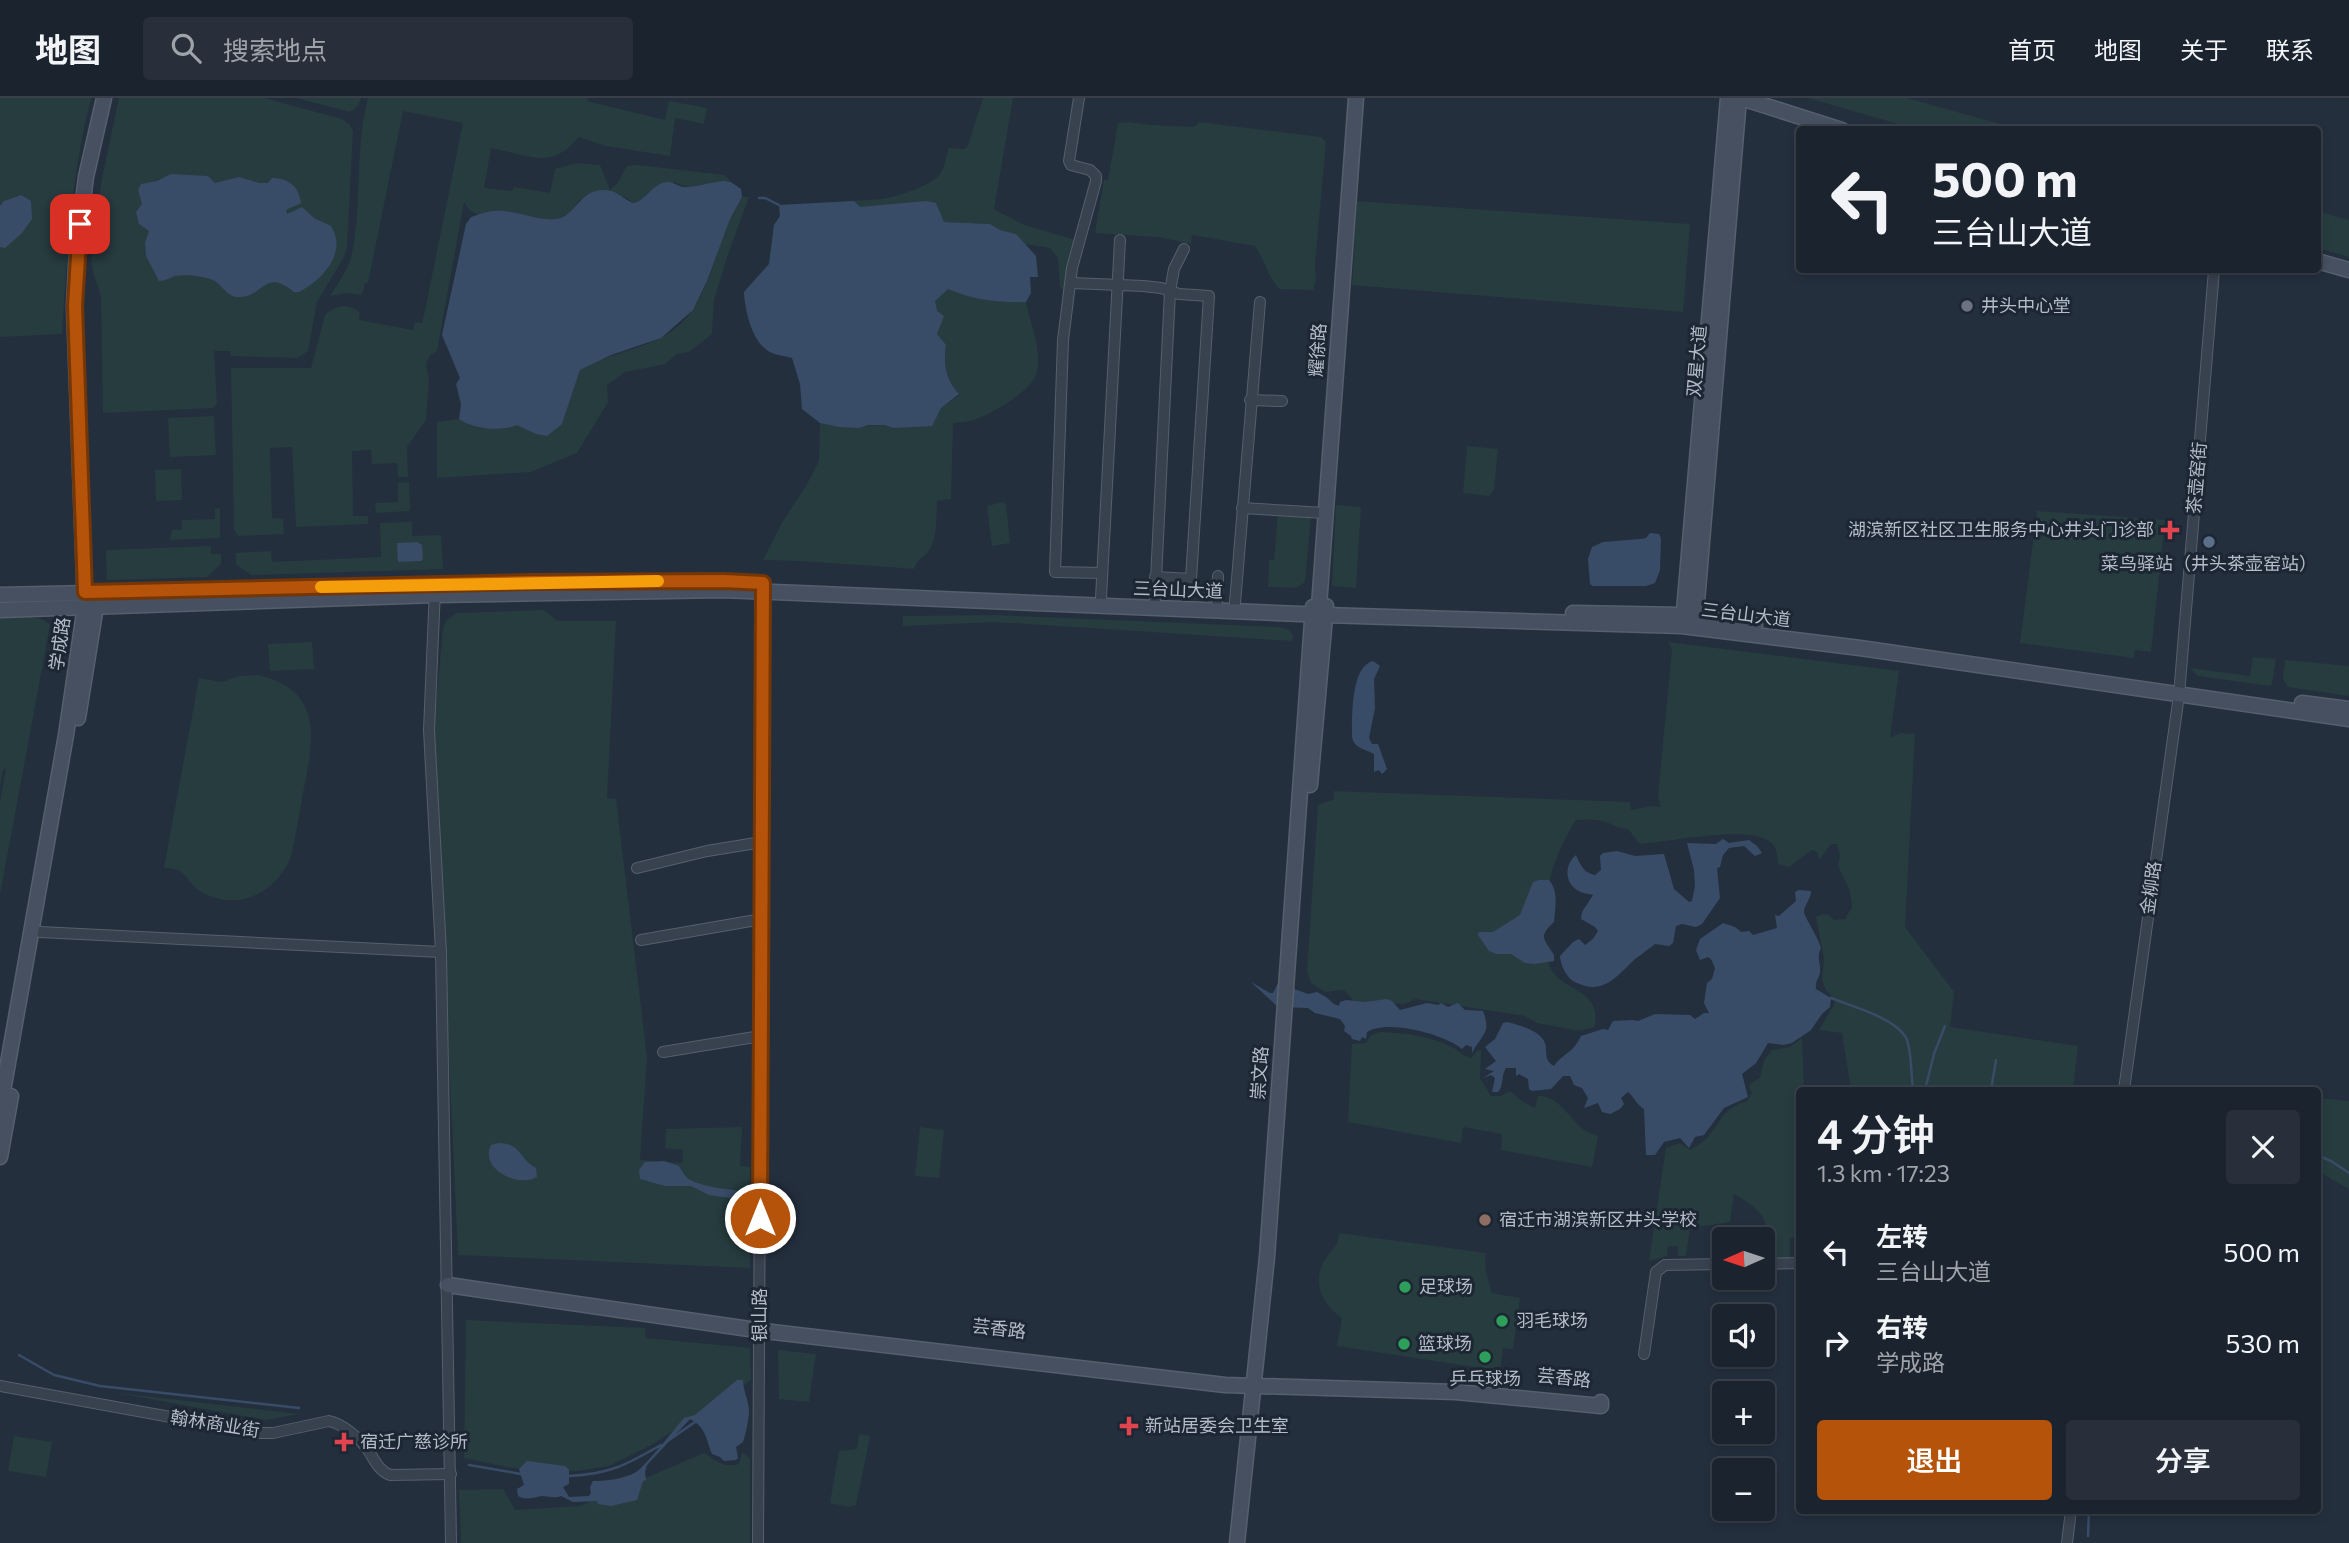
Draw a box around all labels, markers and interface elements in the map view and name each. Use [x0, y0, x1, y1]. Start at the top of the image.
search box [143, 17, 633, 80]
text: 地图 [35, 28, 101, 69]
icon: search [167, 29, 205, 67]
text: 搜索地点 [223, 34, 327, 65]
text: 首页 [2008, 35, 2056, 64]
text: 地图 [2094, 35, 2142, 64]
text: 关于 [2180, 35, 2228, 64]
text: 联系 [2266, 35, 2314, 64]
text: 500 m [1932, 147, 2078, 207]
icon: left [1817, 154, 1908, 245]
pin [50, 194, 110, 254]
icon: arrive [61, 205, 99, 243]
text: 三台山大道 [1932, 211, 2092, 251]
place label: 井头中心堂 [1981, 294, 2071, 316]
marker: 井头中心堂 [1959, 298, 1975, 314]
street label: 耀徐路 [1304, 322, 1330, 378]
street label: 双星大道 [1682, 324, 1710, 398]
street label: 茶壶窑街 [2182, 441, 2210, 515]
place label: 湖滨新区社区卫生服务中心井头门诊部 [1848, 518, 2154, 540]
marker: 湖滨新区社区卫生服务中心井头门诊部 [2160, 520, 2180, 540]
marker: 菜鸟驿站（井头茶壶窑站） [2201, 534, 2217, 550]
place label: 菜鸟驿站（井头茶壶窑站） [2101, 552, 2317, 574]
street label: 三台山大道 [1133, 576, 1223, 602]
street label: 三台山大道 [1700, 598, 1792, 630]
street label: 学成路 [44, 616, 74, 672]
street label: 金柳路 [2135, 860, 2165, 916]
street label: 崇文路 [1246, 1045, 1272, 1101]
text: 4 分钟 [1817, 1107, 1935, 1159]
button: close [2226, 1110, 2300, 1184]
text: 1.3 km · 17:23 [1817, 1159, 1950, 1187]
position arrow [723, 1181, 797, 1255]
place label: 宿迁市湖滨新区井头学校 [1499, 1208, 1697, 1230]
marker: 宿迁市湖滨新区井头学校 [1477, 1212, 1493, 1228]
text: 左转 [1876, 1220, 1928, 1251]
north arrow [1712, 1227, 1774, 1290]
map controls [1712, 1227, 1775, 1521]
icon: left [1817, 1233, 1855, 1271]
text: 500 m [2223, 1236, 2300, 1267]
text: 三台山大道 [1876, 1257, 1991, 1285]
place label: 足球场 [1419, 1275, 1473, 1297]
marker: 足球场 [1397, 1279, 1413, 1295]
street label: 银山路 [748, 1288, 770, 1342]
button: sound [1712, 1304, 1775, 1367]
place label: 羽毛球场 [1516, 1309, 1588, 1331]
text: 右转 [1876, 1311, 1928, 1342]
marker: 羽毛球场 [1494, 1313, 1510, 1329]
street label: 芸香路 [971, 1314, 1027, 1342]
icon: right [1817, 1324, 1855, 1362]
text: 530 m [2226, 1327, 2300, 1358]
place label: 篮球场 [1418, 1332, 1472, 1354]
marker: 篮球场 [1396, 1336, 1412, 1352]
text: 学成路 [1876, 1348, 1945, 1376]
marker: 乒乓球场 [1477, 1349, 1493, 1365]
street label: 芸香路 [1536, 1363, 1592, 1391]
place label: 乒乓球场 [1449, 1367, 1521, 1389]
button: + [1712, 1381, 1775, 1444]
street label: 翰林商业街 [169, 1405, 261, 1441]
place label: 新站居委会卫生室 [1145, 1414, 1289, 1436]
marker: 新站居委会卫生室 [1119, 1416, 1139, 1436]
button: 退出 [1817, 1420, 2052, 1500]
button: 分享 [2066, 1420, 2300, 1500]
place label: 宿迁广慈诊所 [360, 1430, 468, 1452]
marker: 宿迁广慈诊所 [334, 1432, 354, 1452]
button: − [1712, 1458, 1775, 1521]

